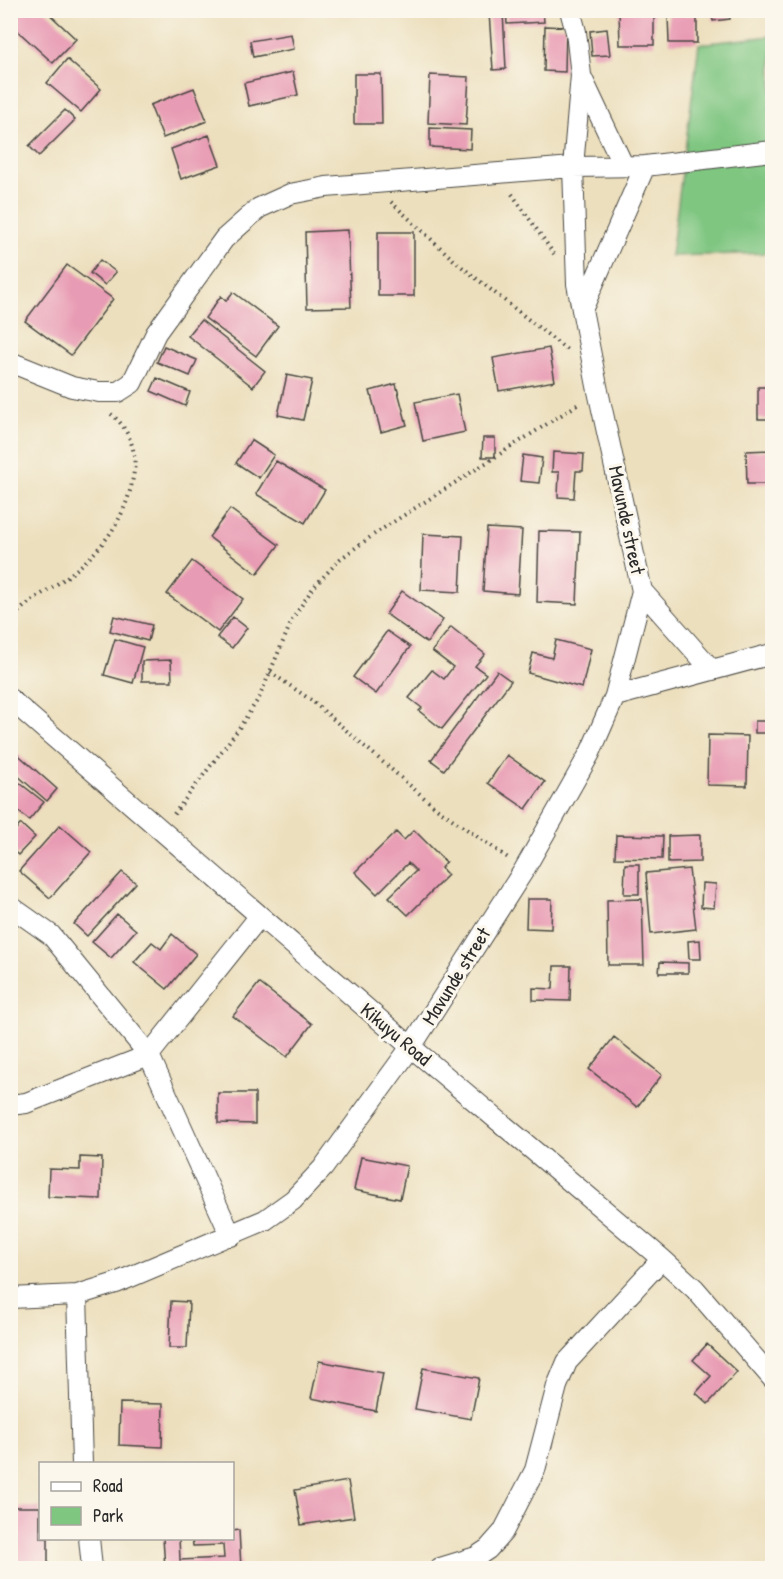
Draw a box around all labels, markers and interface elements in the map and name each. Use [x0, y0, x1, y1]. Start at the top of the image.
street label: Mavunde street [603, 463, 652, 578]
street label: Mavunde street [415, 921, 497, 1030]
street label: Kikuyu Road [355, 996, 438, 1071]
legend [39, 1462, 234, 1540]
text: Road [93, 1473, 123, 1498]
text: Park [93, 1503, 124, 1528]

